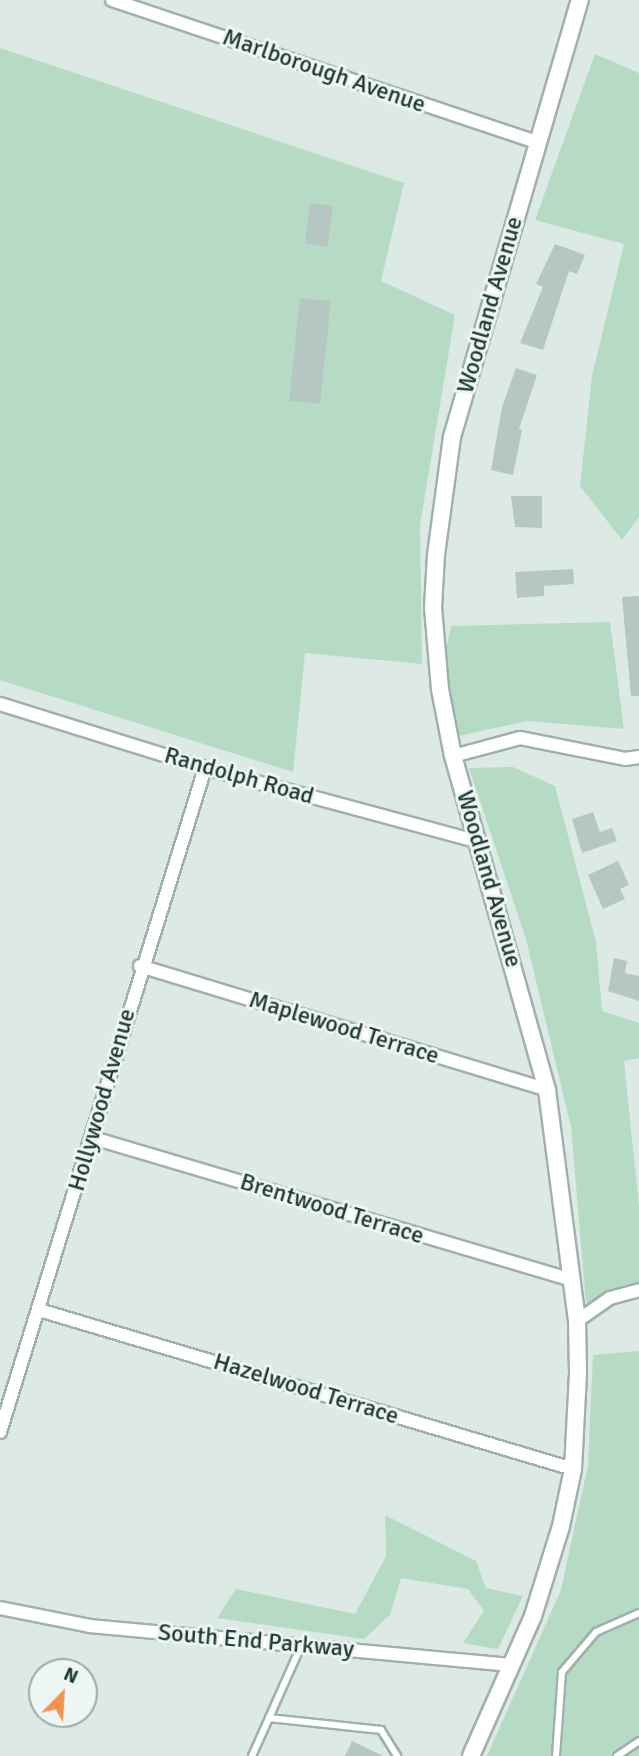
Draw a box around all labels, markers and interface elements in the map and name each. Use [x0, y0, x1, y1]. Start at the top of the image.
street label: Marlborough Avenue [219, 23, 429, 119]
street label: Woodland Avenue [451, 213, 529, 397]
street label: Randolph Road [161, 741, 317, 811]
street label: Woodland Avenue [450, 787, 528, 971]
street label: Maplewood Terrace [245, 985, 443, 1071]
street label: Hollywood Avenue [62, 1005, 142, 1195]
street label: Brentwood Terrace [237, 1167, 427, 1251]
street label: Hazelwood Terrace [210, 1347, 402, 1431]
street label: South End Parkway [157, 1618, 355, 1664]
north arrow [28, 1658, 98, 1728]
text: N [60, 1662, 82, 1689]

